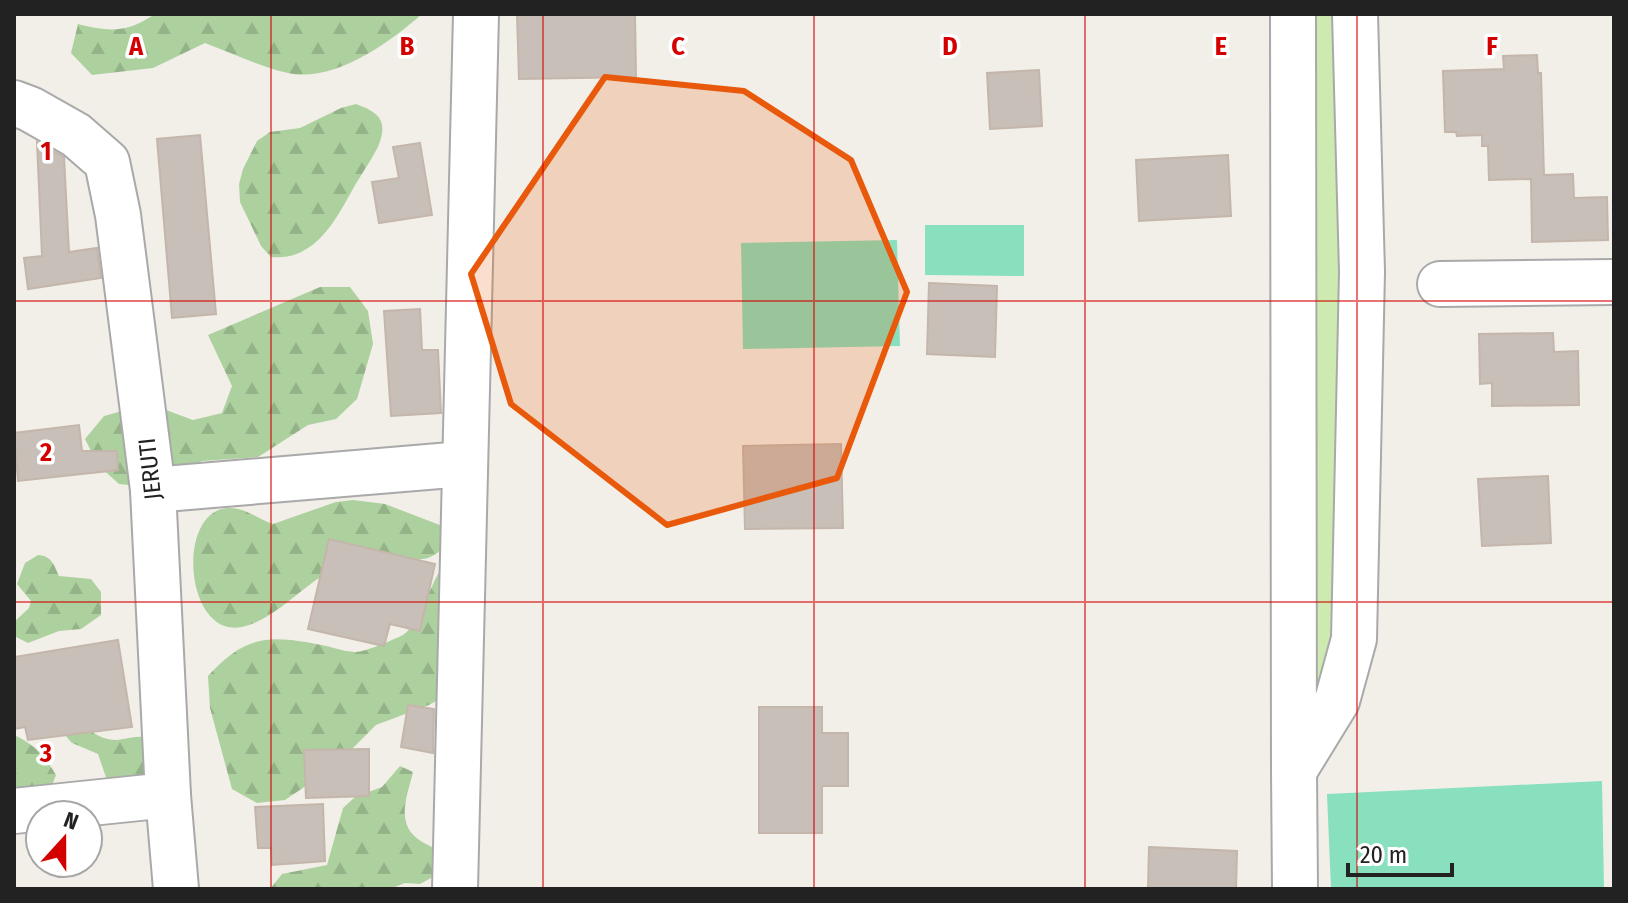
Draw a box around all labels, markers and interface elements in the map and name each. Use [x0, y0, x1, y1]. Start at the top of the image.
text: A [128, 31, 144, 62]
text: B [400, 31, 415, 62]
text: C [671, 31, 685, 62]
text: D [942, 31, 958, 62]
text: E [1215, 31, 1227, 62]
text: F [1486, 31, 1498, 62]
text: 1 [41, 136, 52, 167]
text: 2 [39, 437, 52, 468]
street label: JERUTI [133, 437, 167, 501]
text: 3 [39, 738, 52, 769]
north arrow [24, 799, 104, 879]
text: N [60, 806, 82, 836]
scale bar [1348, 827, 1452, 877]
text: 20 m [1360, 841, 1407, 869]

